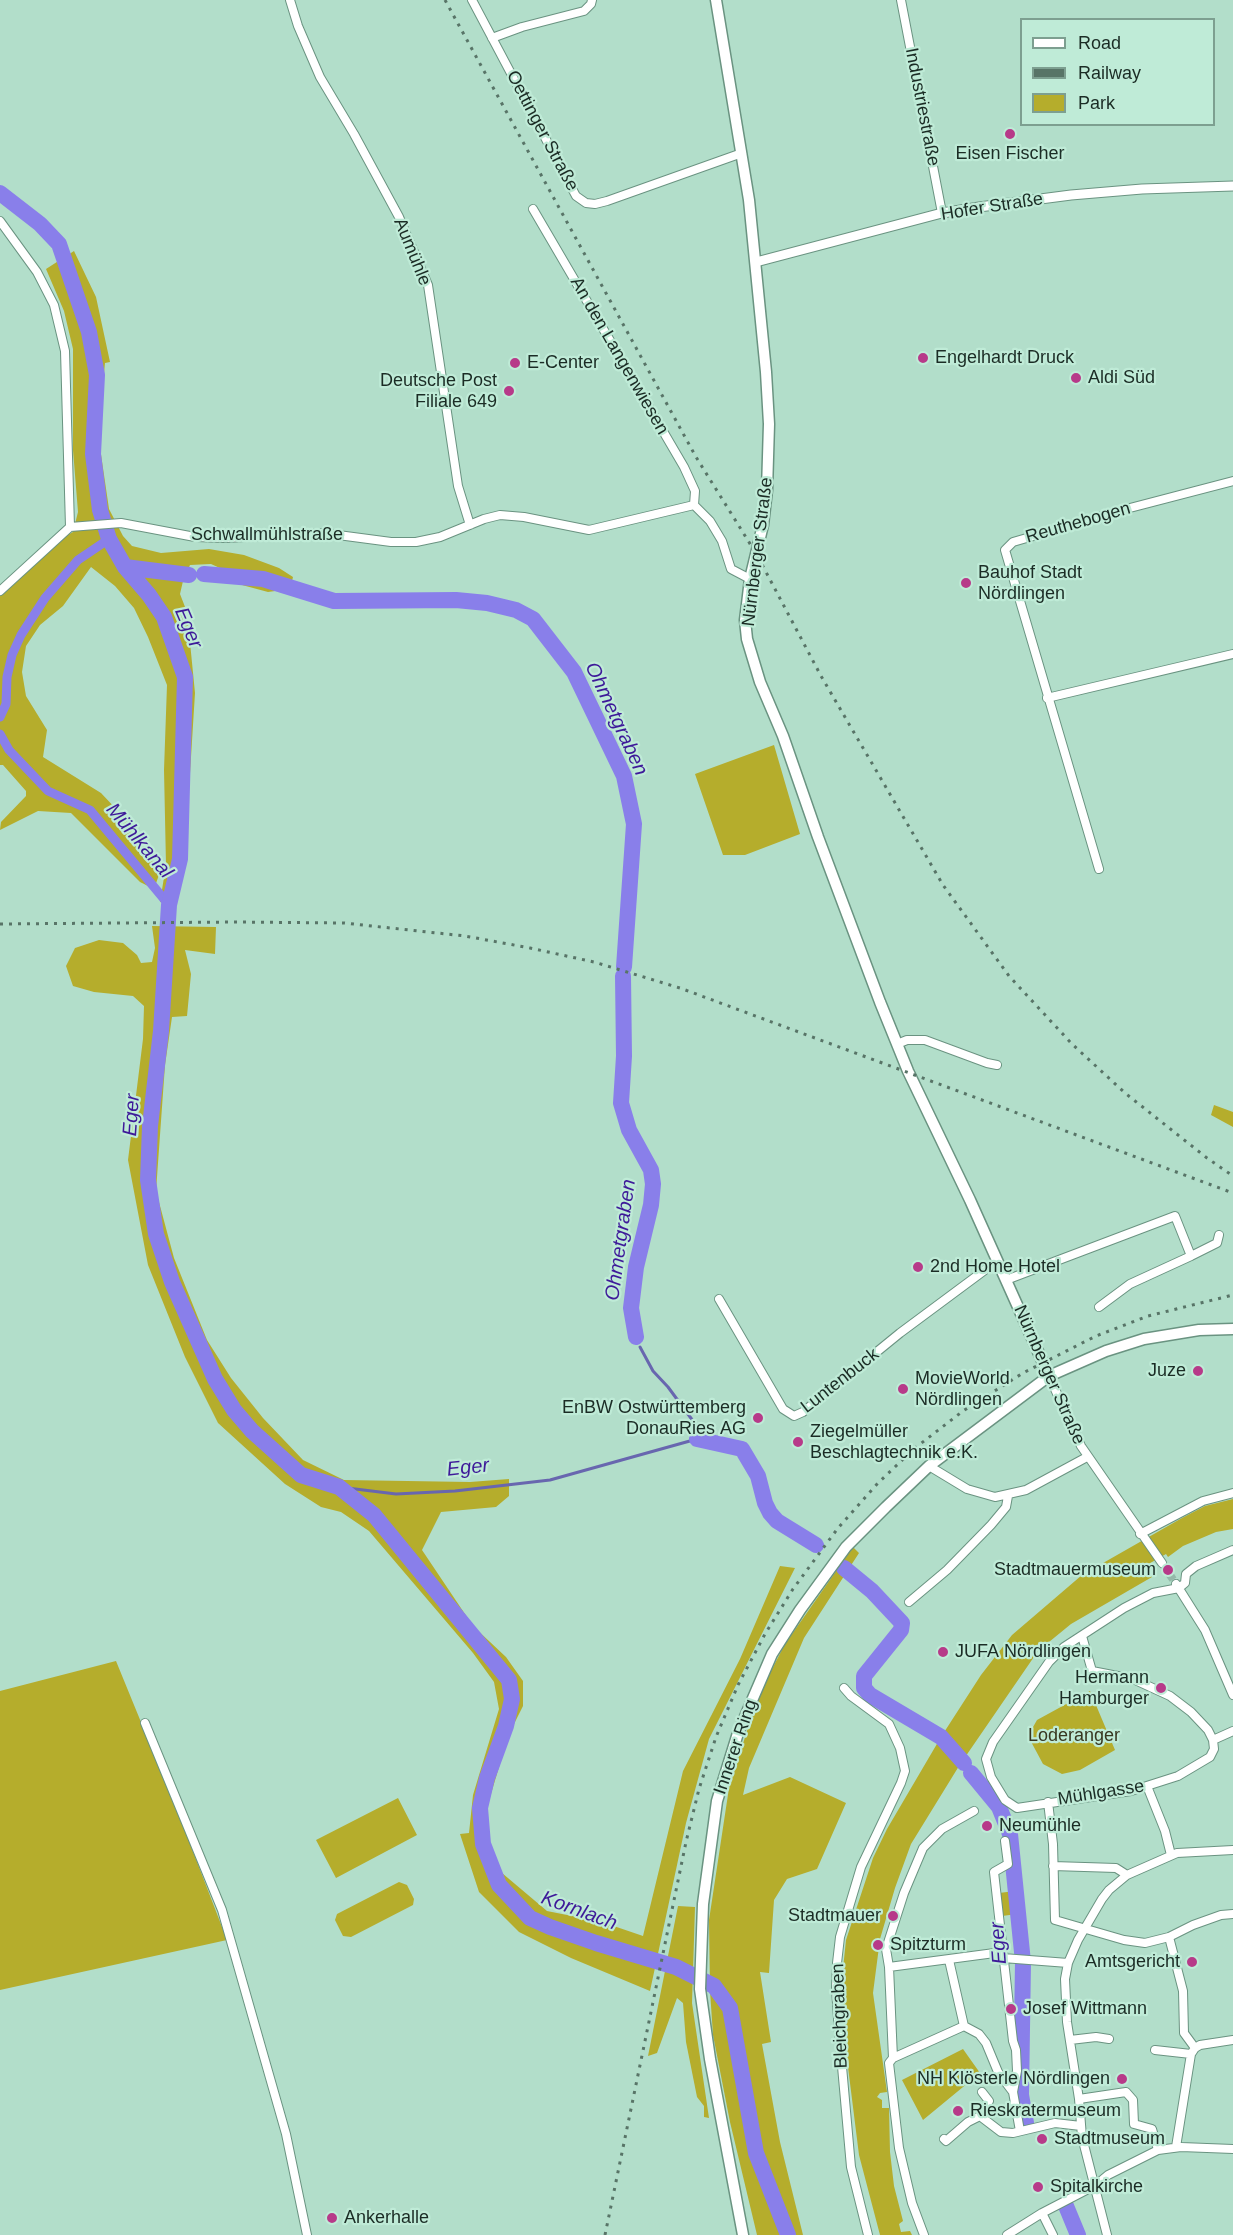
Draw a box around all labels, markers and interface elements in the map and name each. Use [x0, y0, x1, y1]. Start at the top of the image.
legend [1020, 18, 1215, 126]
text: Road [1078, 33, 1121, 53]
street label: Industriestraße [900, 46, 944, 168]
text: Railway [1078, 63, 1141, 83]
street label: Oettinger Straße [501, 67, 583, 195]
text: Park [1078, 93, 1115, 113]
marker: Eisen Fischer [1003, 127, 1017, 141]
place label: Eisen Fischer [955, 143, 1065, 165]
street label: Hofer Straße [939, 188, 1045, 226]
street label: Aumühle [389, 215, 435, 289]
street label: An den Langenwiesen [565, 273, 673, 439]
place label: Engelhardt Druck [935, 347, 1074, 369]
marker: Engelhardt Druck [916, 351, 930, 365]
place label: E-Center [527, 352, 599, 374]
marker: E-Center [508, 356, 522, 370]
place label: Aldi Süd [1088, 367, 1155, 389]
place label: Deutsche Post Filiale 649 [380, 370, 497, 412]
marker: Aldi Süd [1069, 371, 1083, 385]
marker: Deutsche Post Filiale 649 [502, 384, 516, 398]
street label: Nürnberger Straße [738, 476, 778, 628]
street label: Reuthebogen [1023, 498, 1133, 548]
street label: Schwallmühlstraße [191, 524, 343, 546]
place label: Bauhof Stadt Nördlingen [978, 562, 1082, 604]
marker: Bauhof Stadt Nördlingen [959, 576, 973, 590]
water label: Eger [169, 604, 207, 652]
water label: Ohmetgraben [579, 659, 653, 779]
water label: Mühlkanal [101, 798, 177, 884]
water label: Eger [119, 1093, 145, 1137]
water label: Ohmetgraben [601, 1178, 641, 1302]
place label: 2nd Home Hotel [930, 1256, 1060, 1278]
marker: 2nd Home Hotel [911, 1260, 925, 1274]
street label: Nürnberger Straße [1009, 1302, 1089, 1448]
street label: Luntenbuck [797, 1344, 883, 1418]
place label: Juze [1148, 1360, 1186, 1382]
marker: Juze [1191, 1364, 1205, 1378]
place label: MovieWorld Nördlingen [915, 1368, 1010, 1410]
marker: MovieWorld Nördlingen [896, 1382, 910, 1396]
place label: EnBW Ostwürttemberg DonauRies AG [562, 1397, 746, 1440]
marker: EnBW Ostwürttemberg DonauRies AG [751, 1411, 765, 1425]
place label: Ziegelmüller Beschlagtechnik e.K. [810, 1421, 978, 1464]
marker: Ziegelmüller Beschlagtechnik e.K. [791, 1435, 805, 1449]
water label: Eger [446, 1454, 490, 1482]
place label: Stadtmauermuseum [994, 1559, 1156, 1581]
marker: Stadtmauermuseum [1161, 1563, 1175, 1577]
place label: JUFA Nördlingen [955, 1641, 1091, 1663]
marker: JUFA Nördlingen [936, 1645, 950, 1659]
place label: Hermann Hamburger [1059, 1667, 1149, 1710]
marker: Hermann Hamburger [1154, 1681, 1168, 1695]
street label: Innerer Ring [710, 1697, 762, 1797]
park label: Loderanger [1028, 1725, 1120, 1747]
street label: Mühlgasse [1056, 1776, 1146, 1810]
place label: Neumühle [999, 1815, 1081, 1837]
marker: Neumühle [980, 1819, 994, 1833]
water label: Kornlach [538, 1886, 620, 1936]
place label: Stadtmauer [788, 1905, 881, 1927]
marker: Stadtmauer [886, 1909, 900, 1923]
water label: Eger [986, 1921, 1012, 1965]
place label: Spitzturm [890, 1934, 966, 1956]
marker: Spitzturm [871, 1938, 885, 1952]
place label: Amtsgericht [1085, 1951, 1180, 1973]
marker: Amtsgericht [1185, 1955, 1199, 1969]
street label: Bleichgraben [827, 1963, 853, 2069]
place label: Josef Wittmann [1023, 1998, 1147, 2020]
marker: Josef Wittmann [1004, 2002, 1018, 2016]
place label: NH Klösterle Nördlingen [917, 2068, 1110, 2090]
marker: NH Klösterle Nördlingen [1115, 2072, 1129, 2086]
place label: Rieskratermuseum [970, 2100, 1121, 2122]
marker: Rieskratermuseum [951, 2104, 965, 2118]
place label: Stadtmuseum [1054, 2128, 1165, 2150]
marker: Stadtmuseum [1035, 2132, 1049, 2146]
place label: Spitalkirche [1050, 2176, 1143, 2198]
marker: Spitalkirche [1031, 2180, 1045, 2194]
place label: Ankerhalle [344, 2207, 429, 2229]
marker: Ankerhalle [325, 2211, 339, 2225]

